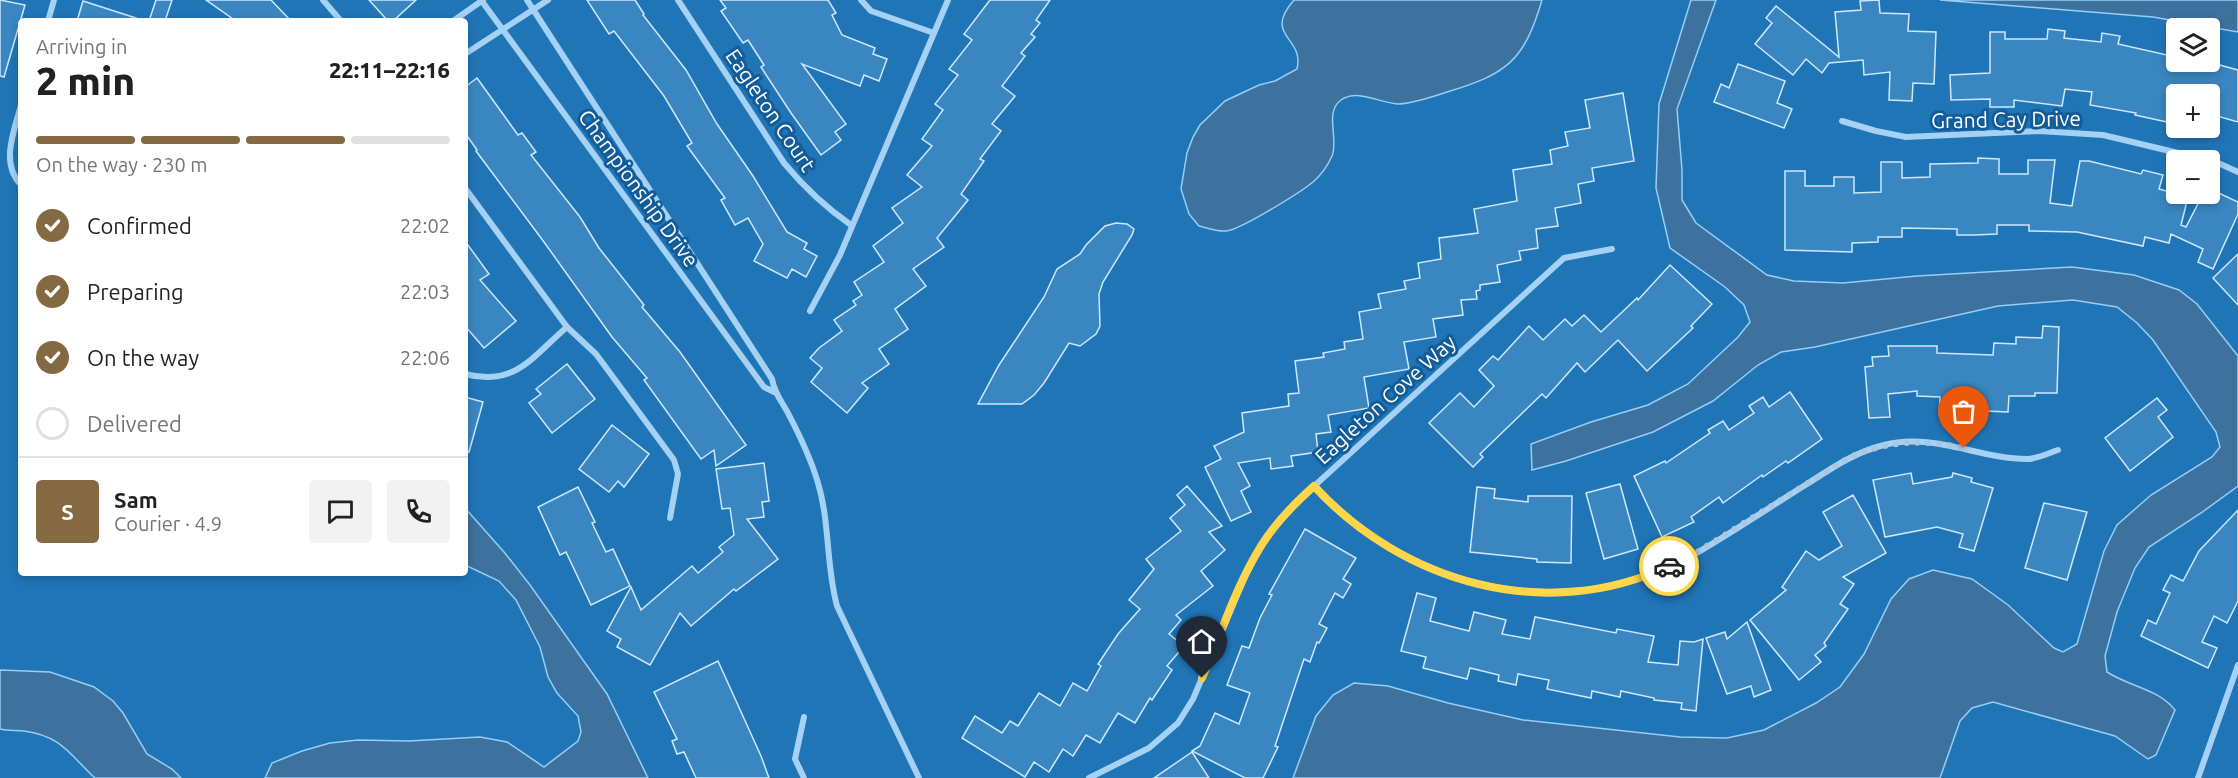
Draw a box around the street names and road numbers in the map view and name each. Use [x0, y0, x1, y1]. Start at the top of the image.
street label: Eagleton Court [721, 44, 821, 176]
street label: Championship Drive [574, 105, 704, 271]
street label: Grand Cay Drive [1931, 106, 2081, 132]
street label: Eagleton Cove Way [1310, 330, 1460, 468]

